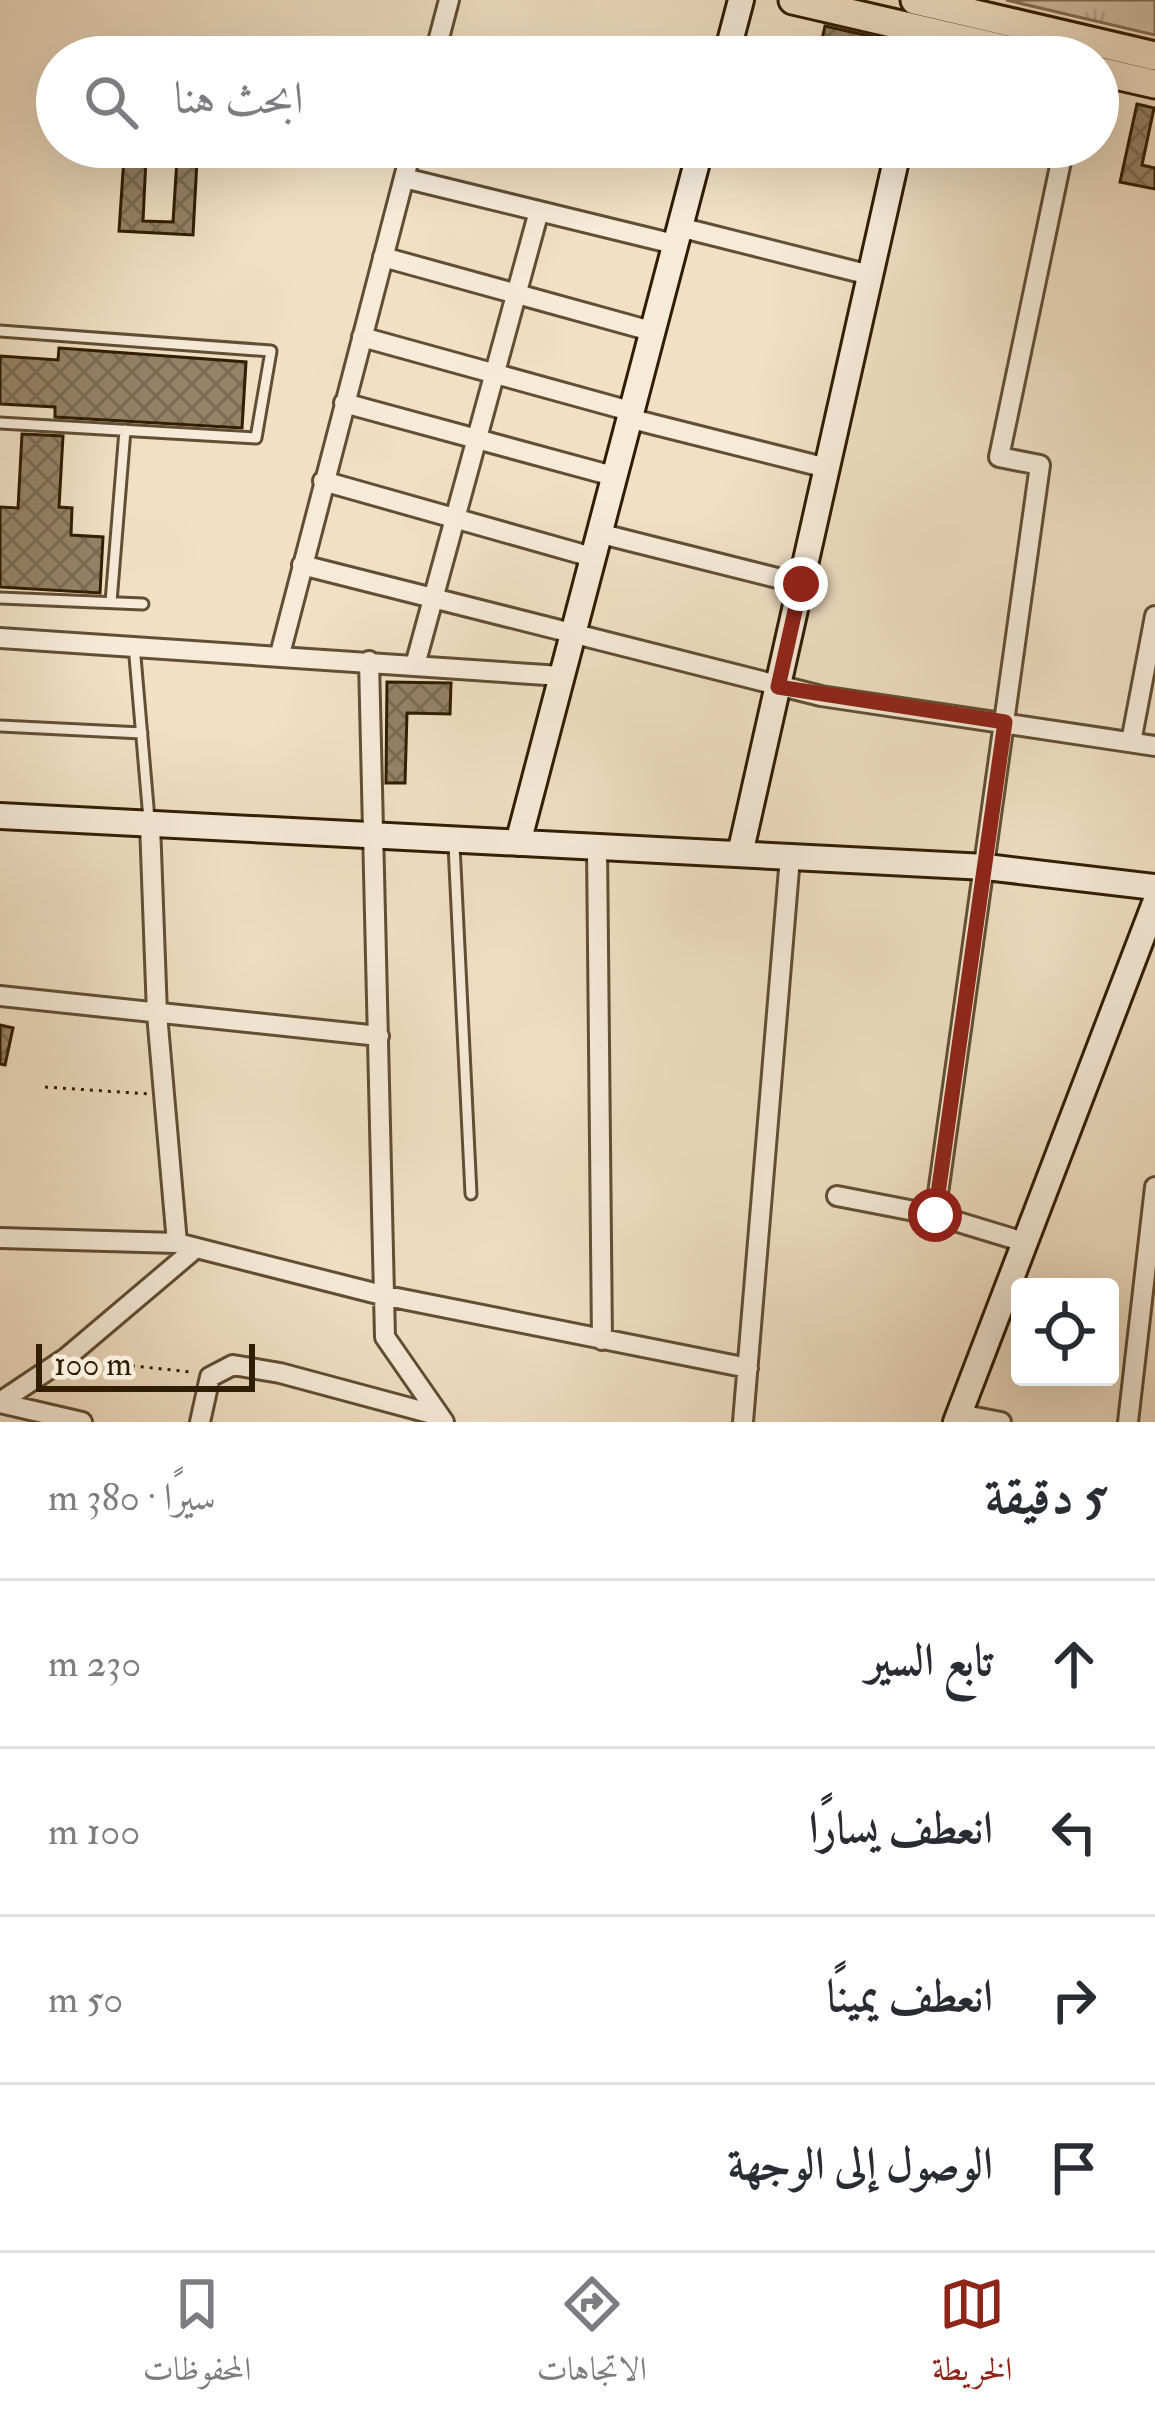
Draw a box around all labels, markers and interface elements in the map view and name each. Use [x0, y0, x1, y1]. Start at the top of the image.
search box [36, 36, 1119, 168]
icon: search [78, 69, 144, 135]
text: ابحث هنا [174, 71, 304, 127]
route end [774, 557, 828, 611]
route start [908, 1188, 962, 1242]
map controls [1011, 1278, 1119, 1386]
button: locate [1011, 1278, 1119, 1386]
scale bar [36, 1338, 255, 1391]
text: 100 m [54, 1344, 132, 1385]
text: 5 دقيقة [985, 1465, 1107, 1529]
text: سيرًا · 380 m [48, 1473, 216, 1522]
icon: ahead [1041, 1631, 1107, 1697]
text: تابع السير [866, 1633, 993, 1689]
text: 230 m [48, 1639, 141, 1688]
icon: left [1041, 1799, 1107, 1865]
text: انعطف يسارًا [809, 1801, 993, 1857]
text: 100 m [48, 1807, 140, 1856]
icon: right [1041, 1967, 1107, 2033]
text: انعطف يمينًا [827, 1969, 993, 2025]
text: 50 m [48, 1975, 123, 2024]
icon: arrive [1041, 2135, 1107, 2201]
text: الوصول إلى الوجهة [728, 2137, 993, 2193]
tab: المحفوظات [143, 2271, 251, 2401]
tab: الاتجاهات [537, 2271, 647, 2401]
tab: الخريطة [932, 2271, 1012, 2401]

